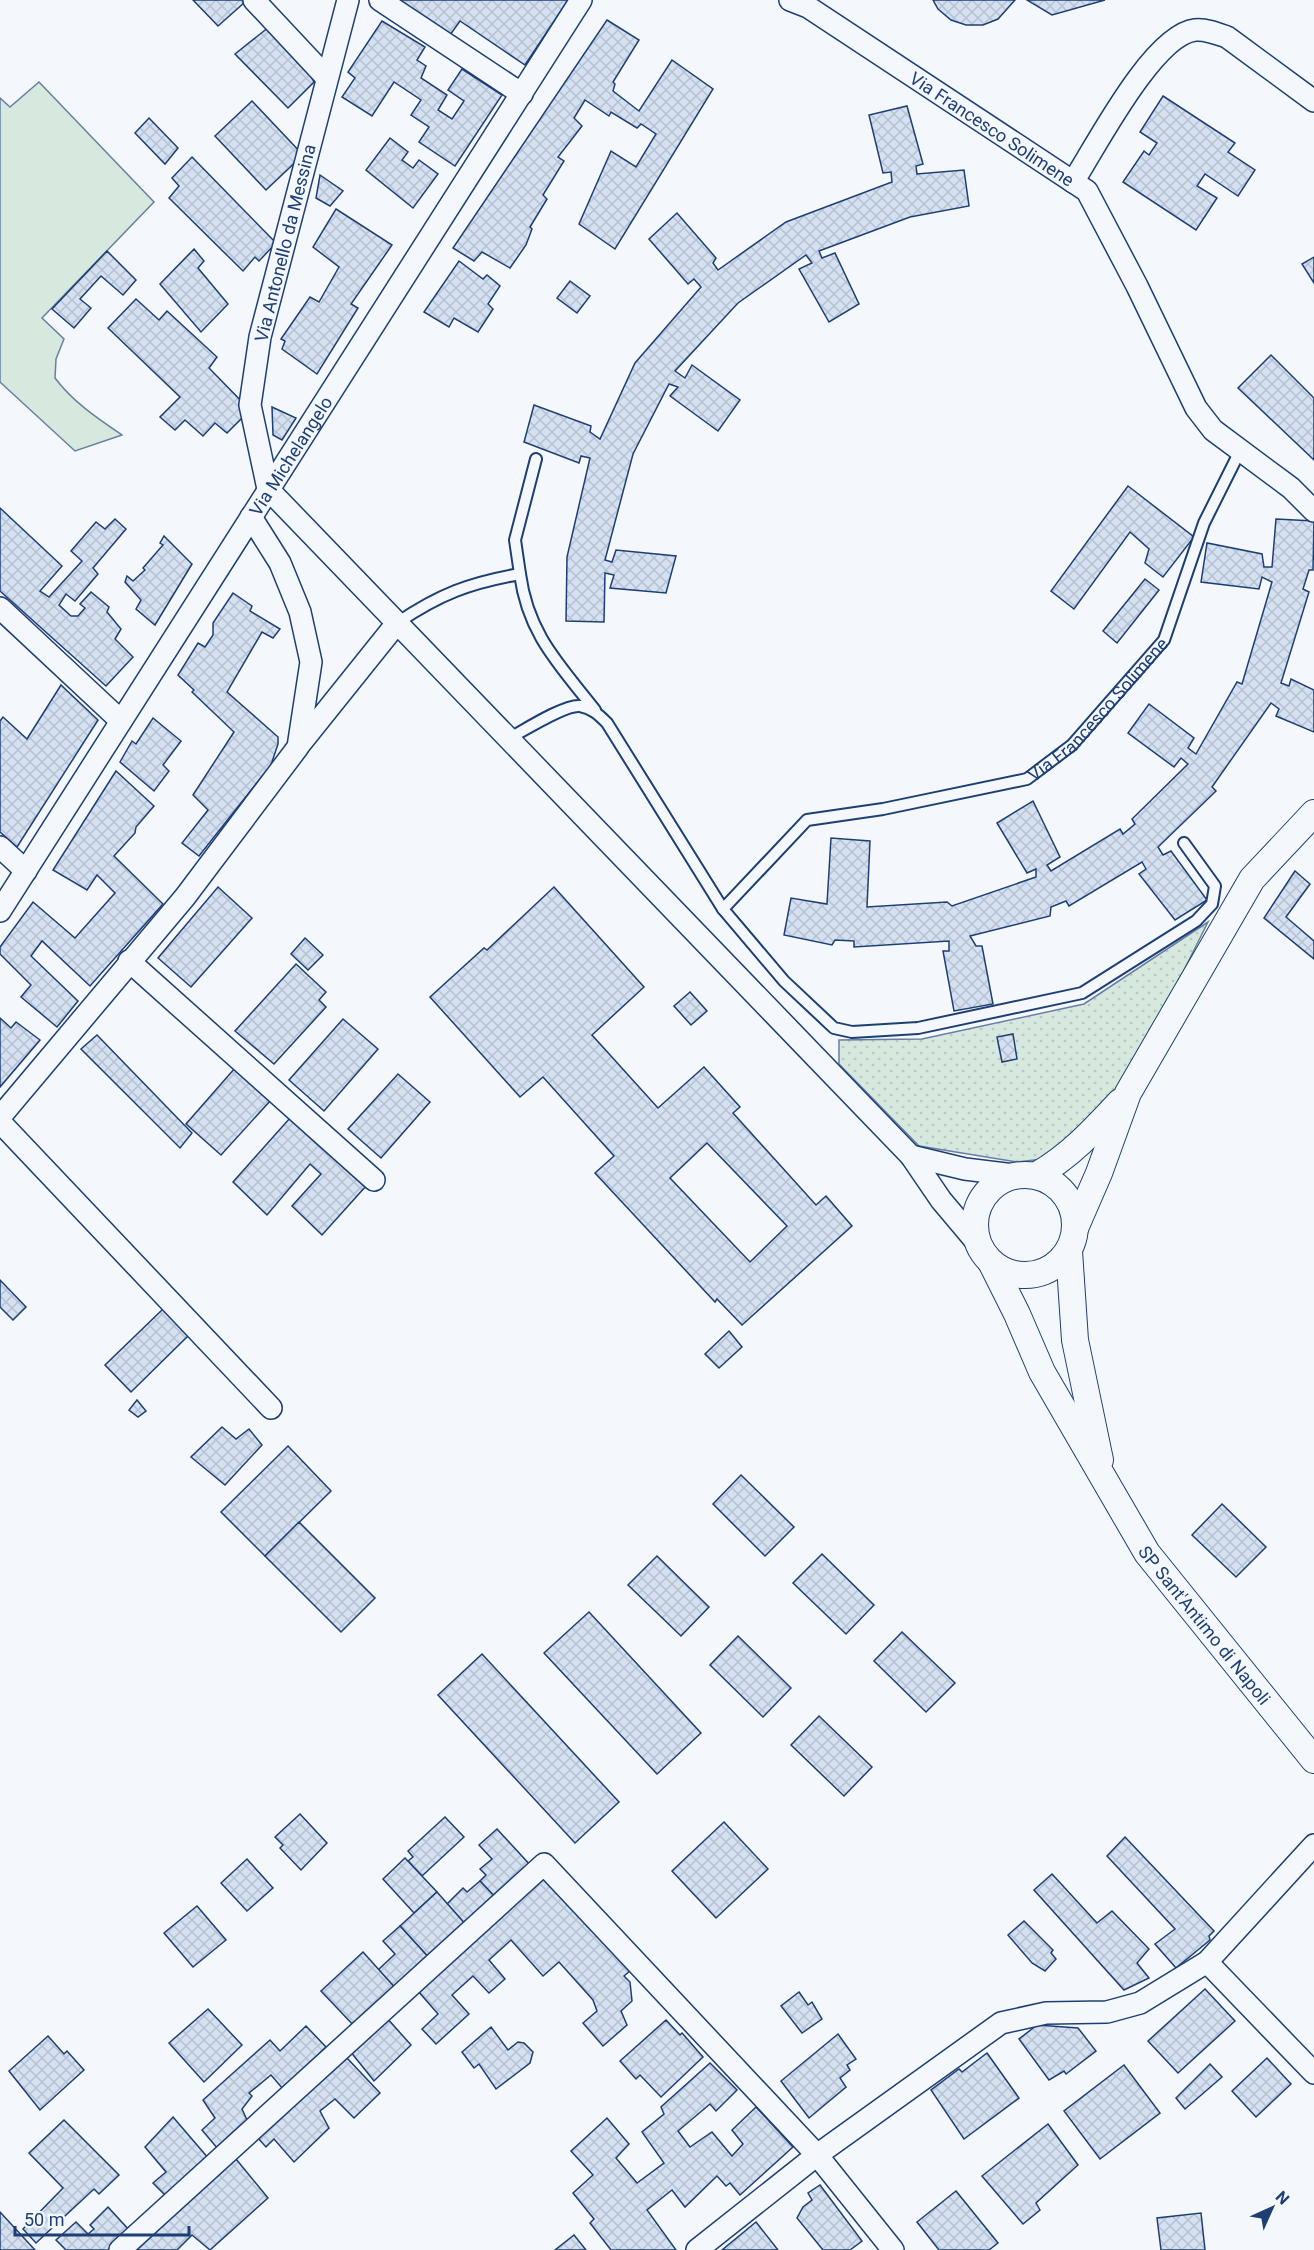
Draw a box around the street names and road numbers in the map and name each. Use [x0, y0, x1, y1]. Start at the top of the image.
street label: Via Francesco Solimene [906, 67, 1078, 190]
street label: Via Antonello da Messina [250, 142, 320, 344]
street label: Via Michelangelo [245, 392, 336, 519]
street label: Via Francesco Solimene [1024, 633, 1172, 785]
street label: SP Sant'Antimo di Napoli [1135, 1542, 1275, 1709]

